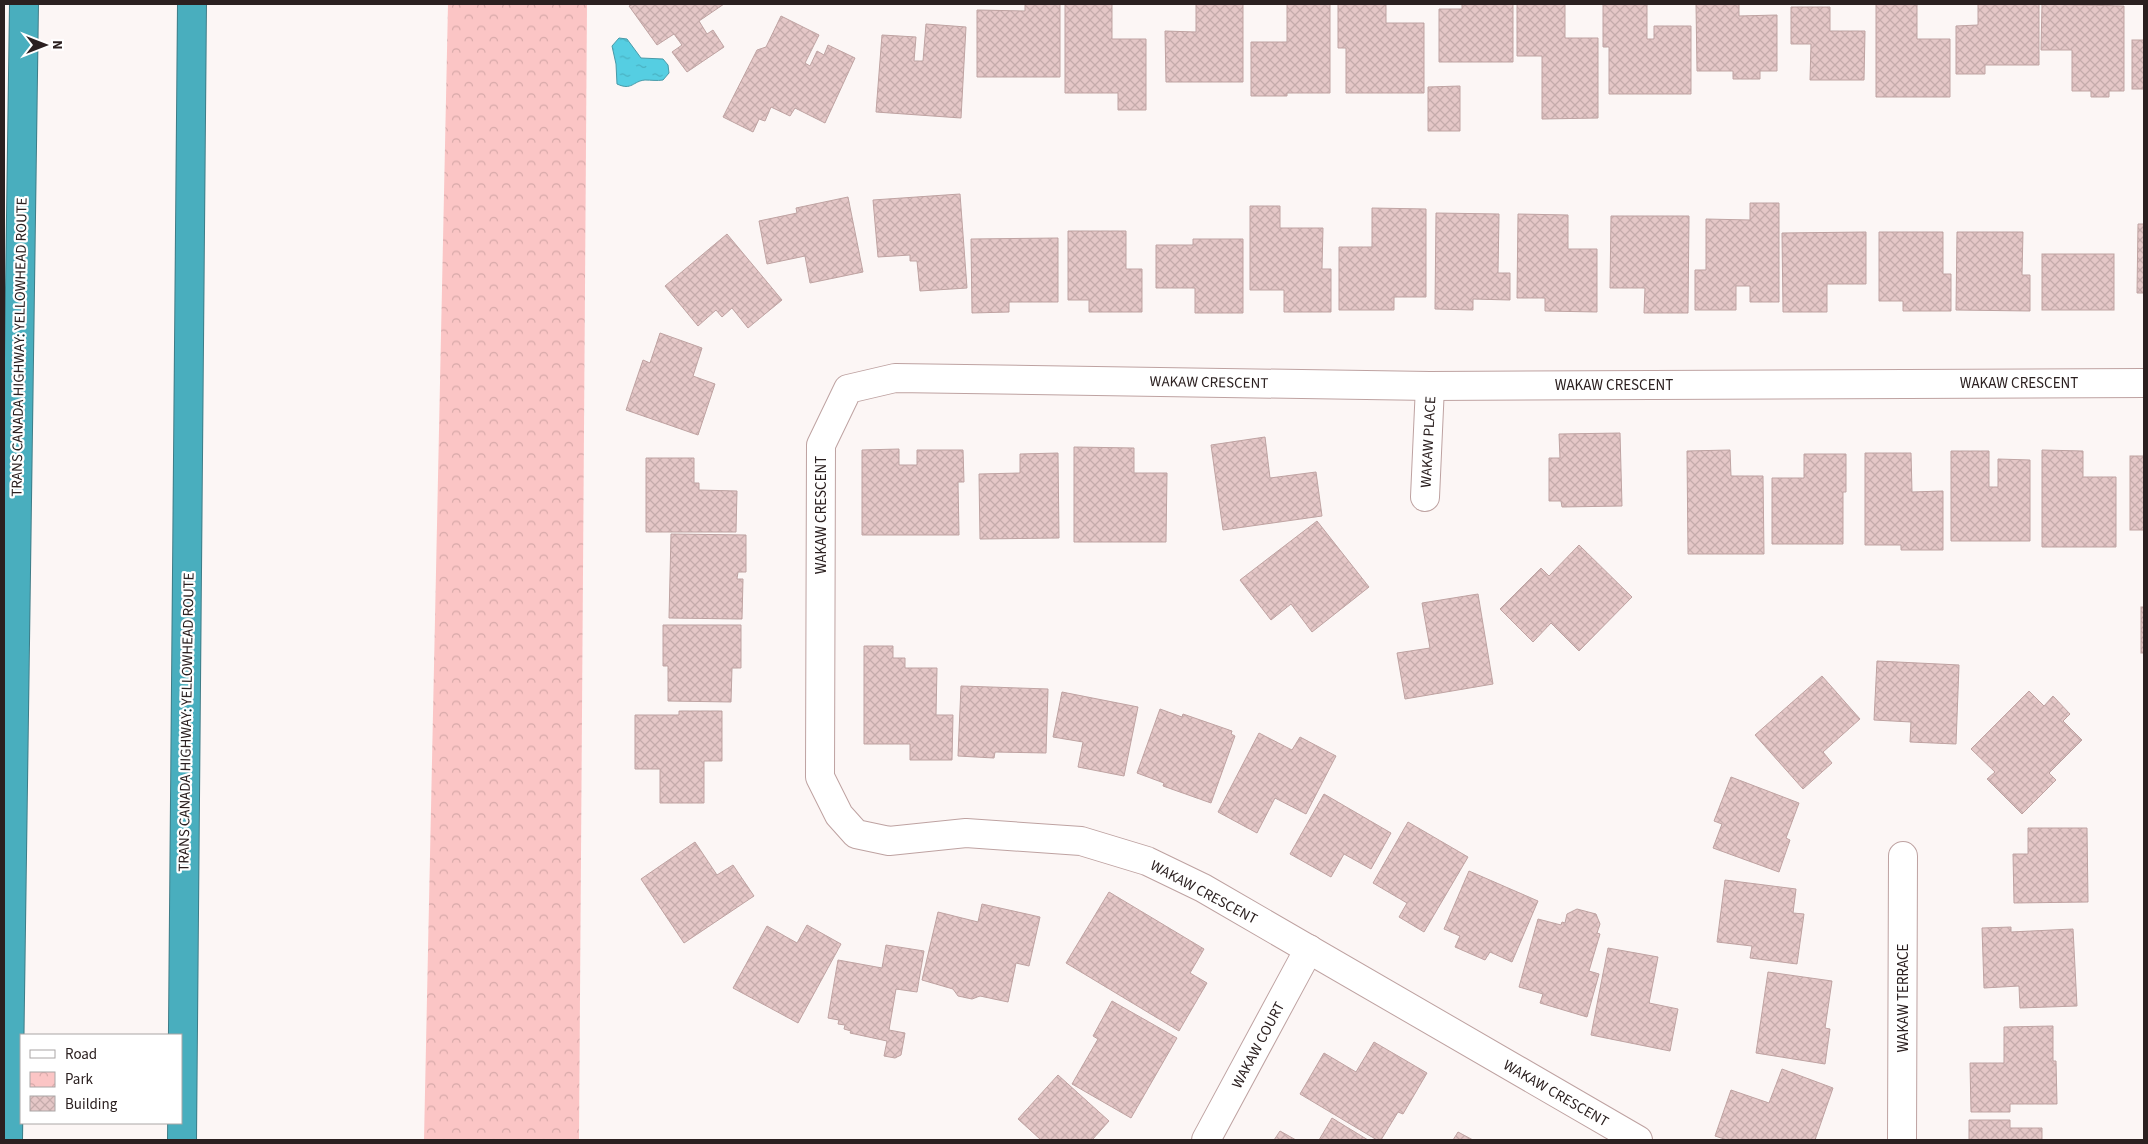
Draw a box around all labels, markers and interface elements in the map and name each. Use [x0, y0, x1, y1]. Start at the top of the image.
north arrow [20, 20, 70, 70]
text: N [47, 40, 67, 50]
street label: TRANS CANADA HIGHWAY: YELLOWHEAD ROUTE [6, 197, 33, 497]
street label: WAKAW CRESCENT [1149, 371, 1268, 394]
street label: WAKAW CRESCENT [1960, 373, 2078, 394]
street label: WAKAW CRESCENT [1555, 375, 1673, 396]
street label: WAKAW PLACE [1416, 396, 1441, 488]
street label: WAKAW CRESCENT [811, 456, 832, 574]
street label: TRANS CANADA HIGHWAY: YELLOWHEAD ROUTE [173, 572, 200, 872]
street label: WAKAW CRESCENT [1146, 855, 1261, 930]
street label: WAKAW TERRACE [1893, 943, 1914, 1052]
street label: WAKAW COURT [1227, 998, 1290, 1092]
legend [20, 1034, 182, 1124]
text: Road [65, 1044, 97, 1065]
street label: WAKAW CRESCENT [1499, 1055, 1612, 1132]
text: Park [65, 1069, 94, 1090]
text: Building [65, 1094, 118, 1115]

